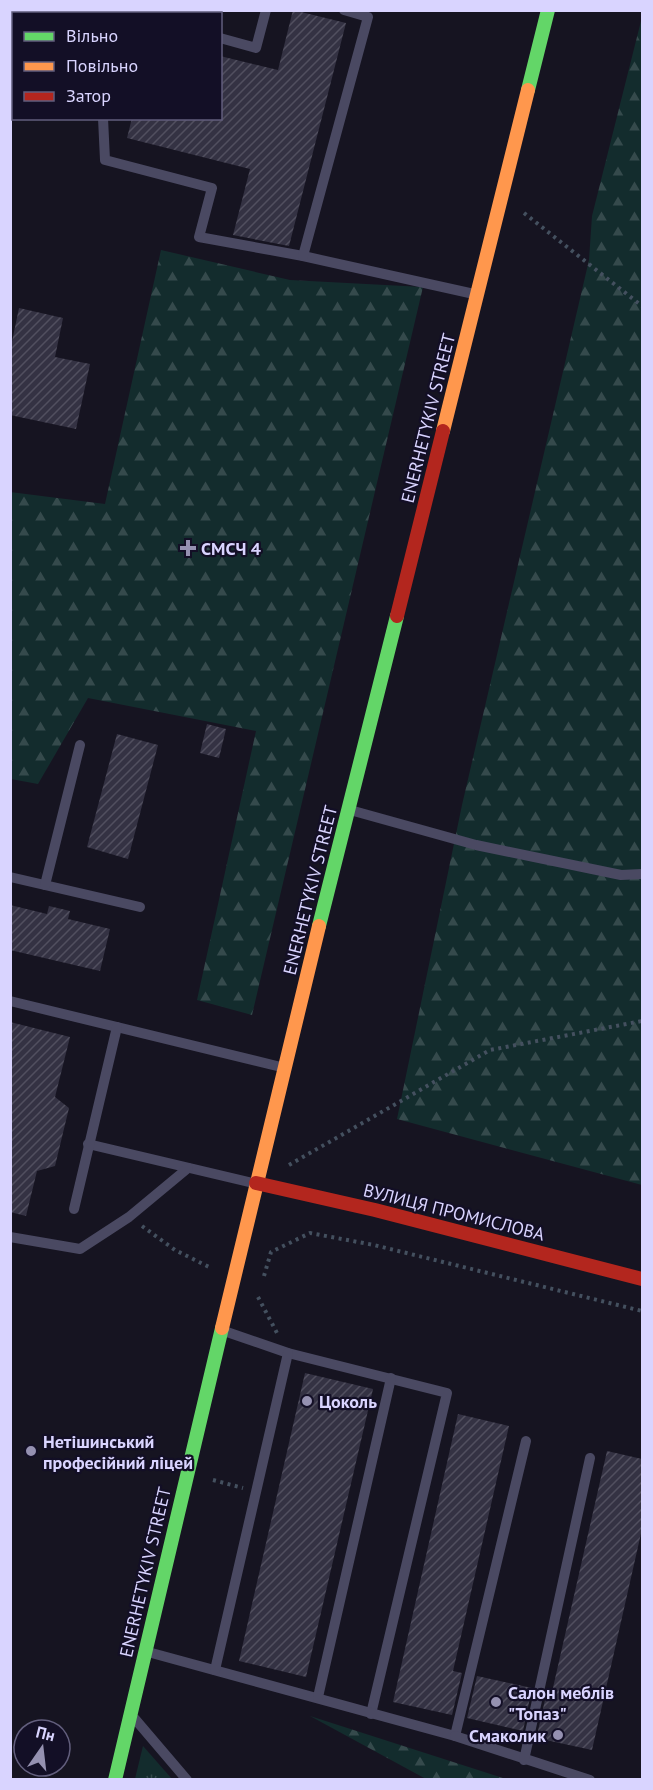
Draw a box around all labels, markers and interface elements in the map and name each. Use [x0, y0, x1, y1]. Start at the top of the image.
legend [12, 12, 222, 120]
text: Вільно [66, 24, 118, 47]
text: Повільно [66, 54, 138, 77]
text: Затор [66, 84, 111, 107]
street label: ENERHETYKIV STREET [396, 331, 460, 505]
place label: СМСЧ 4 [201, 537, 261, 560]
marker: СМСЧ 4 [179, 539, 197, 557]
street label: ENERHETYKIV STREET [278, 803, 342, 977]
street label: ВУЛИЦЯ ПРОМИСЛОВА [361, 1178, 548, 1246]
place label: Цоколь [319, 1390, 377, 1413]
marker: Цоколь [300, 1394, 314, 1408]
place label: Нетішинський професійний ліцей [43, 1430, 193, 1474]
marker: Нетішинський професійний ліцей [24, 1444, 38, 1458]
street label: ENERHETYKIV STREET [114, 1485, 176, 1659]
place label: Салон меблів "Топаз" [508, 1681, 614, 1725]
marker: Салон меблів "Топаз" [489, 1695, 503, 1709]
north arrow [12, 1718, 72, 1778]
text: Пн [34, 1721, 57, 1745]
place label: Смаколик [469, 1724, 546, 1747]
marker: Смаколик [551, 1728, 565, 1742]

